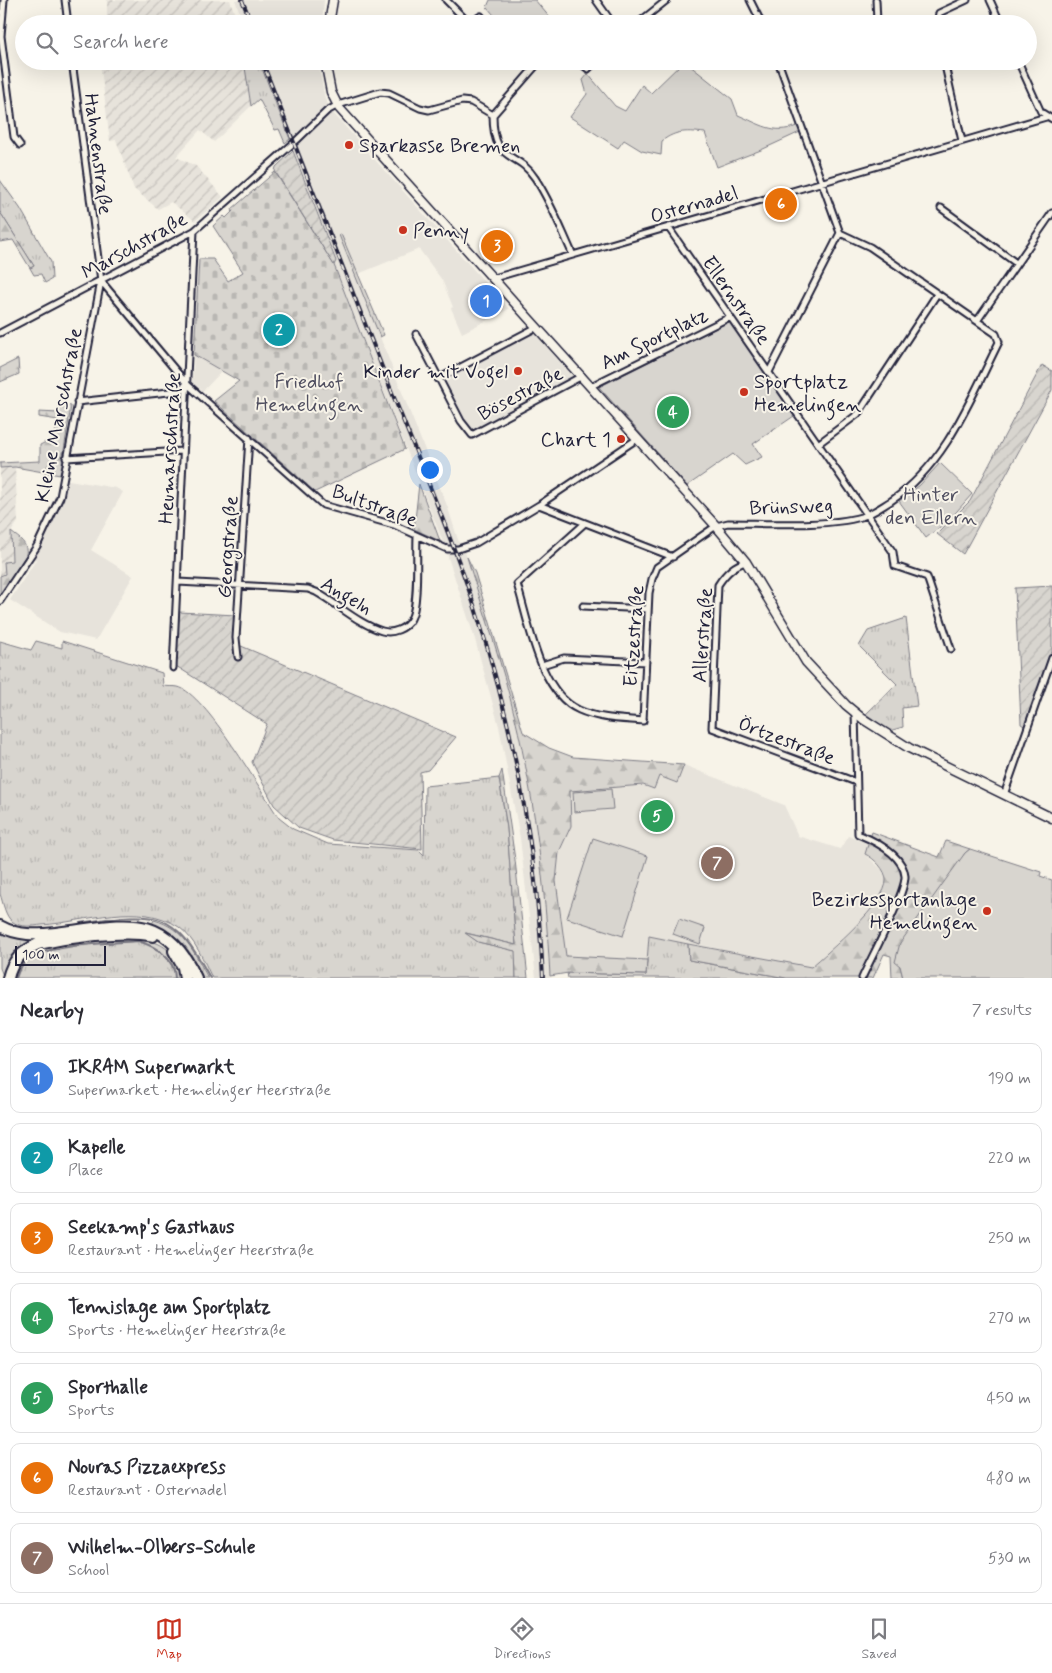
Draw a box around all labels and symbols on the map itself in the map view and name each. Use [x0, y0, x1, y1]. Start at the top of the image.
street label: Hahnenstraße [77, 92, 118, 216]
place label: Sparkasse Bremen [359, 133, 520, 160]
marker: Sparkasse Bremen [343, 139, 355, 151]
street label: Osternadel [647, 180, 742, 231]
pin: 6 [765, 185, 797, 223]
street label: Marschstraße [77, 206, 193, 286]
place label: Penny [413, 218, 469, 245]
marker: Penny [397, 224, 409, 236]
pin: 3 [481, 227, 513, 265]
street label: Ellernstraße [695, 251, 777, 351]
pin: 1 [470, 282, 502, 320]
street label: Am Sportplatz [596, 302, 713, 377]
pin: 2 [263, 311, 295, 349]
street label: Kleine Marschstraße [29, 325, 90, 505]
place label: Kinder mit Vogel [363, 359, 508, 388]
street label: Bösestraße [473, 360, 568, 428]
marker: Kinder mit Vogel [512, 365, 524, 377]
park label: Friedhof Hemelingen [255, 369, 363, 421]
place label: Sportplatz Hemelingen [754, 369, 862, 421]
street label: Heumarschstraße [153, 371, 188, 525]
marker: Sportplatz Hemelingen [738, 386, 750, 398]
pin: 4 [657, 393, 689, 431]
place label: Chart 1 [541, 427, 611, 454]
marker: Chart 1 [615, 433, 627, 445]
your location [417, 457, 443, 483]
street label: Bultstraße [328, 478, 421, 534]
park label: Hinter den Ellern [885, 482, 977, 532]
street label: Brünsweg [749, 493, 833, 522]
street label: Georgstraße [211, 495, 247, 599]
street label: Angeln [314, 571, 377, 624]
street label: Eitzestraße [617, 584, 652, 688]
street label: Allerstraße [687, 587, 720, 684]
street label: Örtzestraße [734, 711, 839, 772]
pin: 5 [641, 797, 673, 835]
pin: 7 [701, 844, 733, 882]
place label: Bezirkssportanlage Hemelingen [812, 887, 977, 939]
marker: Bezirkssportanlage Hemelingen [981, 905, 993, 917]
scale bar [15, 943, 106, 966]

